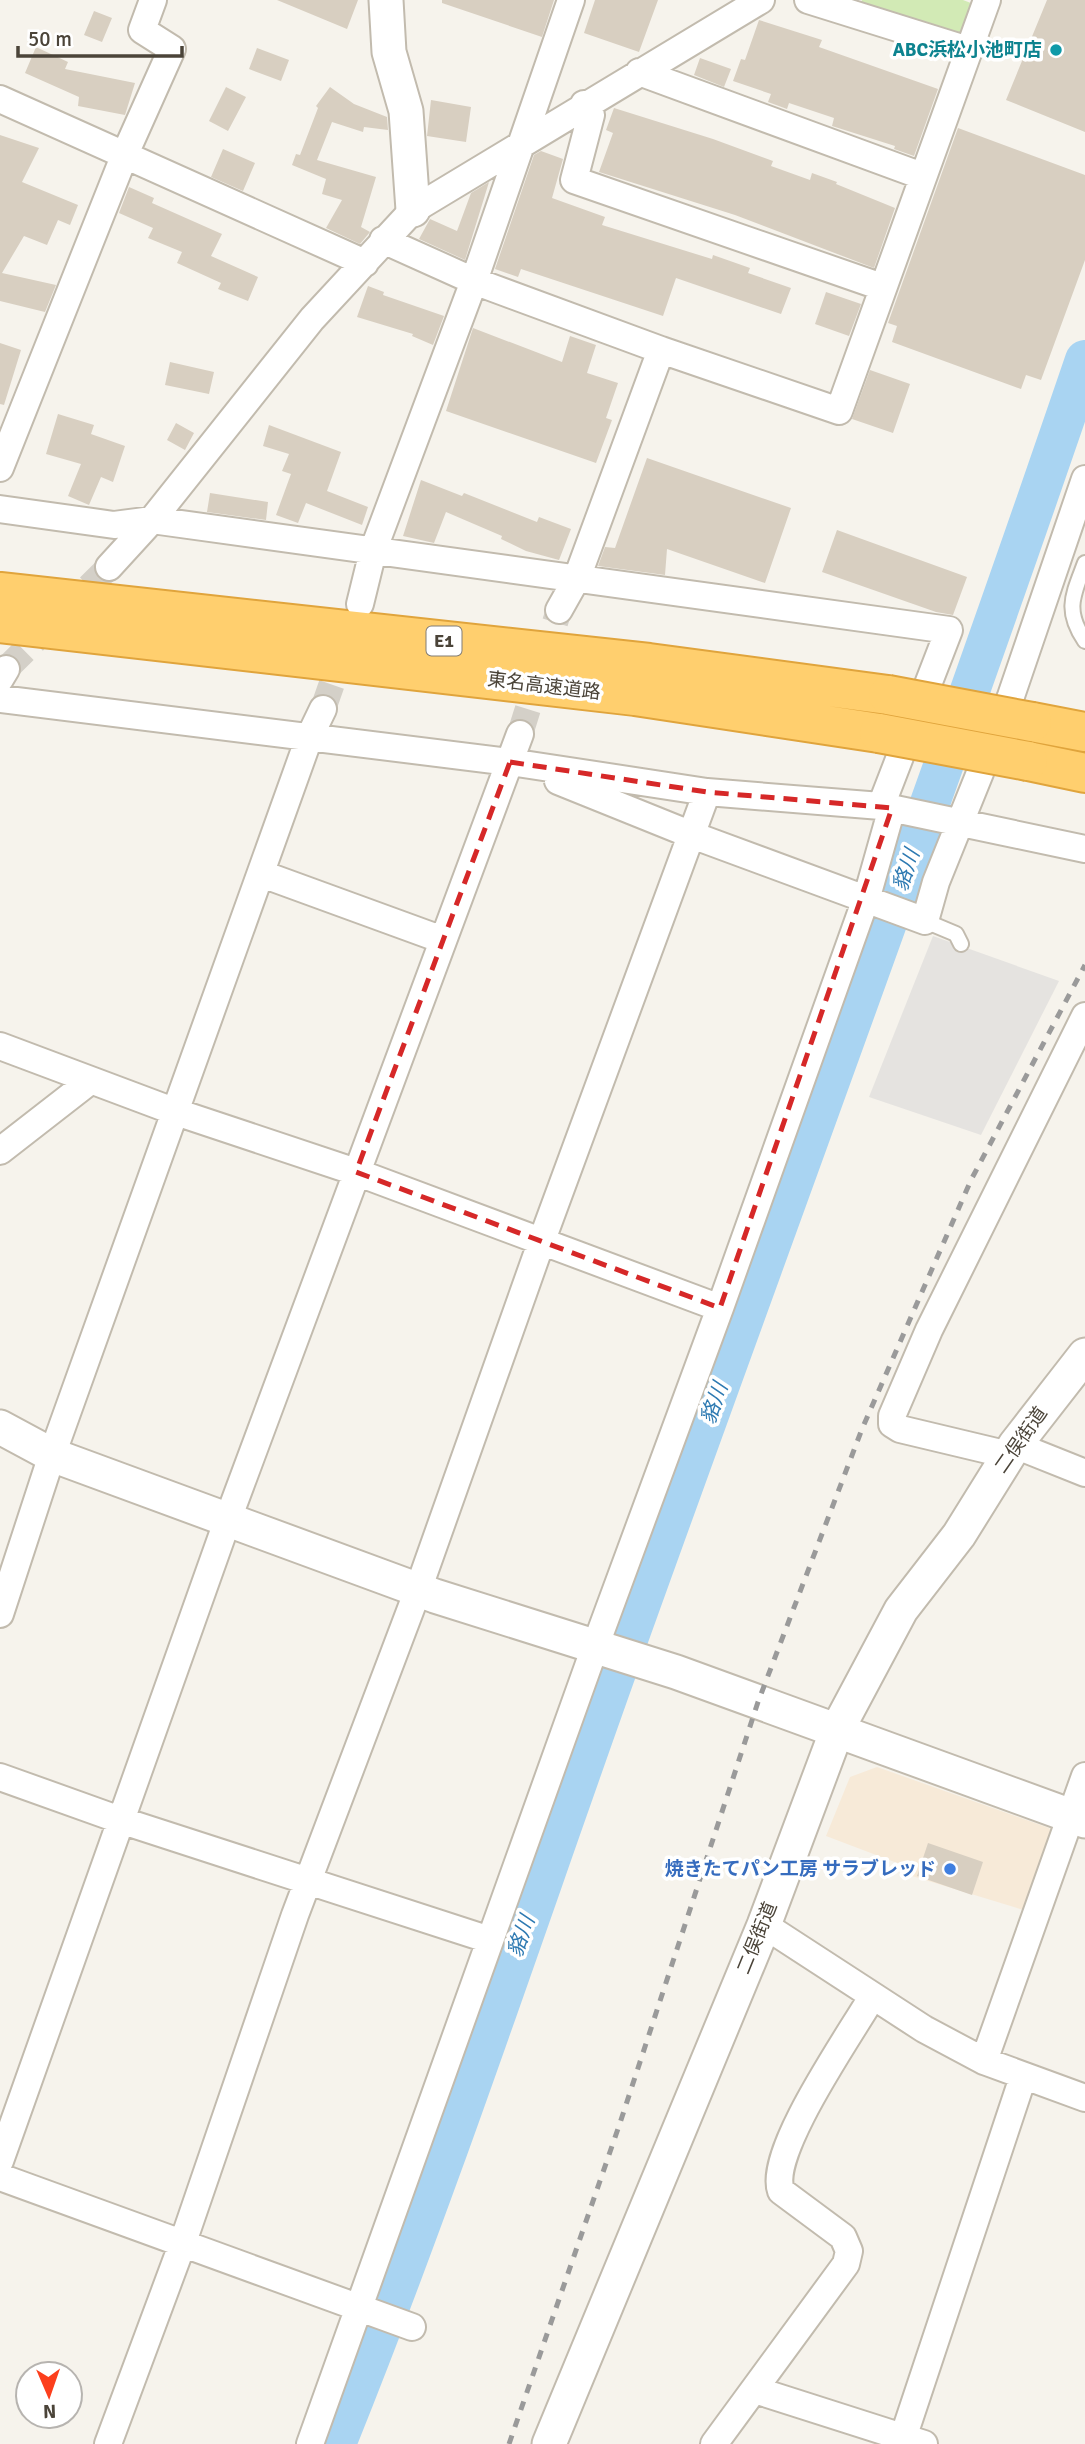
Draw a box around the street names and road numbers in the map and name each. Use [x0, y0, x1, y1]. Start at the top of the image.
road number: E1 [426, 626, 462, 656]
street label: 東名高速道路 [486, 667, 602, 705]
street label: 二俣街道 [989, 1402, 1053, 1478]
street label: 二俣街道 [732, 1898, 782, 1978]

